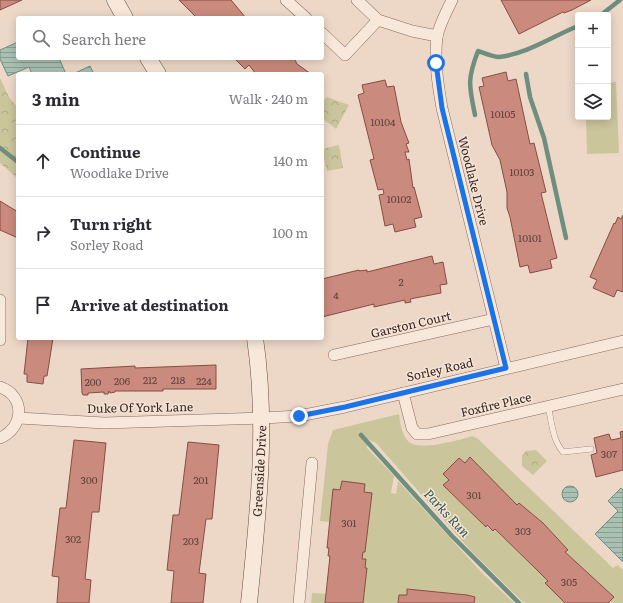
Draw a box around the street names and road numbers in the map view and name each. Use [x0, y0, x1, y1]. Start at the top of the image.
street label: Woodlake Drive [454, 134, 494, 227]
street label: Garston Court [369, 306, 453, 342]
street label: Sorley Road [405, 352, 476, 385]
street label: Foxfire Place [459, 387, 533, 421]
street label: Duke Of York Lane [87, 397, 193, 417]
street label: Greenside Drive [248, 425, 270, 517]

